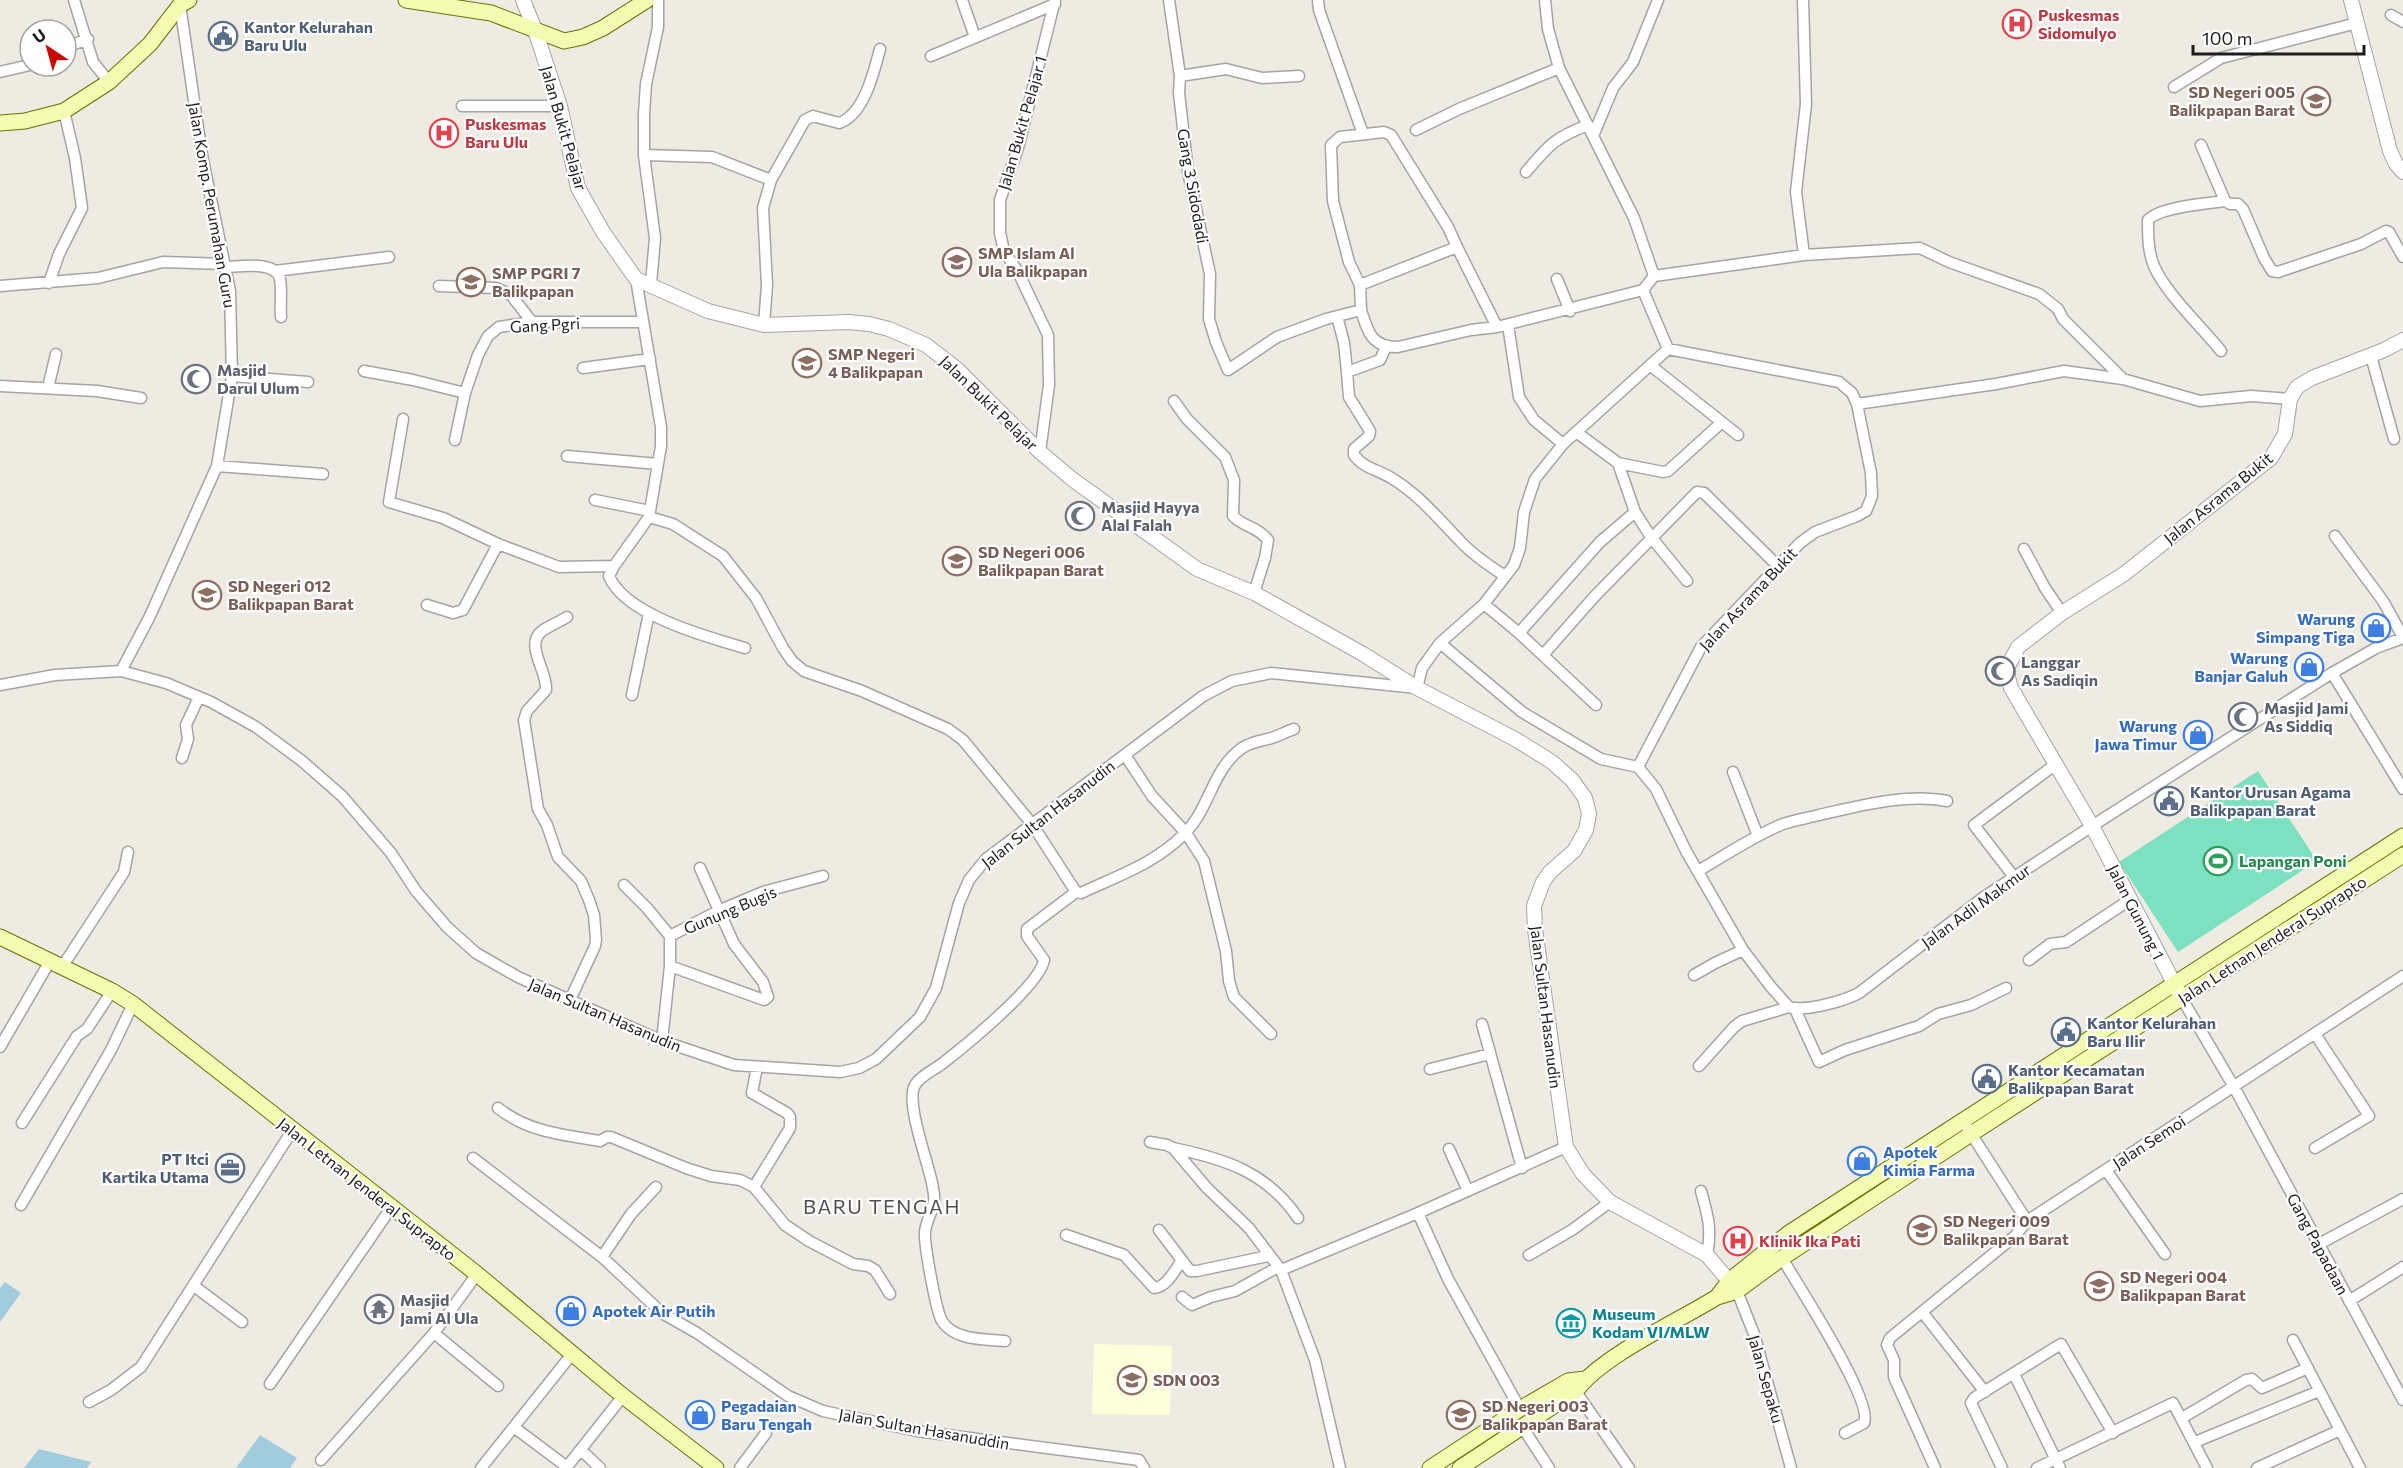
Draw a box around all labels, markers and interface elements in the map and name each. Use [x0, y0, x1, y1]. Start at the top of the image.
place label: Puskesmas Sidomulyo [2038, 5, 2119, 42]
hospital icon: Puskesmas Sidomulyo [2001, 8, 2033, 40]
place label: Kantor Kelurahan Baru Ulu [244, 17, 373, 54]
north arrow [18, 18, 78, 78]
scale bar [2193, 18, 2364, 56]
public building icon: Kantor Kelurahan Baru Ulu [207, 20, 239, 52]
text: U [29, 24, 49, 47]
text: 100 m [2202, 27, 2252, 49]
street label: Jalan Bukit Pelajar 1 [993, 54, 1050, 192]
street label: Jalan Bukit Pelajar [538, 63, 592, 193]
place label: SD Negeri 005 Balikpapan Barat [2169, 82, 2295, 119]
school or university icon: SD Negeri 005 Balikpapan Barat [2300, 85, 2332, 117]
street label: Jalan Komp. Perumahan Guru [185, 100, 240, 309]
place label: Puskesmas Baru Ulu [465, 114, 546, 151]
hospital icon: Puskesmas Baru Ulu [428, 117, 460, 149]
street label: Gang 3 Sidodadi [1174, 127, 1213, 245]
place label: SMP Islam Al Ula Balikpapan [978, 243, 1088, 280]
school or university icon: SMP Islam Al Ula Balikpapan [941, 246, 973, 278]
place label: SMP PGRI 7 Balikpapan [492, 263, 581, 300]
school or university icon: SMP PGRI 7 Balikpapan [455, 266, 487, 298]
street label: Gang Pgri [509, 313, 581, 336]
place label: SMP Negeri 4 Balikpapan [828, 344, 923, 381]
school or university icon: SMP Negeri 4 Balikpapan [791, 347, 823, 379]
street label: Jalan Bukit Pelajar [936, 351, 1043, 455]
place label: Masjid Darul Ulum [217, 360, 299, 397]
mosque icon: Masjid Darul Ulum [180, 363, 212, 395]
street label: Jalan Asrama Bukit [2159, 448, 2276, 547]
place label: Masjid Hayya Alal Falah [1101, 497, 1200, 534]
mosque icon: Masjid Hayya Alal Falah [1064, 500, 1096, 532]
place label: SD Negeri 006 Balikpapan Barat [978, 542, 1104, 579]
street label: Jalan Asrama Bukit [1695, 543, 1801, 654]
school or university icon: SD Negeri 006 Balikpapan Barat [941, 545, 973, 577]
place label: SD Negeri 012 Balikpapan Barat [228, 576, 354, 613]
school or university icon: SD Negeri 012 Balikpapan Barat [191, 579, 223, 611]
place label: Warung Simpang Tiga [2256, 609, 2355, 646]
shop icon: Warung Simpang Tiga [2360, 612, 2392, 644]
place label: Warung Banjar Galuh [2194, 648, 2288, 685]
shop icon: Warung Banjar Galuh [2293, 651, 2325, 683]
place label: Langgar As Sadiqin [2021, 652, 2098, 689]
mosque icon: Langgar As Sadiqin [1984, 655, 2016, 687]
place label: Masjid Jami As Siddiq [2264, 698, 2348, 735]
mosque icon: Masjid Jami As Siddiq [2227, 701, 2259, 733]
place label: Warung Jawa Timur [2095, 716, 2177, 753]
shop icon: Warung Jawa Timur [2182, 719, 2214, 751]
street label: Jalan Sultan Hasanudin [977, 756, 1118, 872]
place label: Kantor Urusan Agama Balikpapan Barat [2190, 782, 2351, 819]
public building icon: Kantor Urusan Agama Balikpapan Barat [2153, 785, 2185, 817]
sports icon: Lapangan Poni [2202, 845, 2234, 877]
place label: Lapangan Poni [2239, 851, 2347, 870]
street label: Jalan Adil Makmur [1917, 859, 2034, 952]
street label: Jalan Gunung 1 [2104, 861, 2169, 963]
street label: Jalan Letnan Jenderal Suprapto [2174, 871, 2370, 1008]
street label: Gunung Bugis [681, 881, 779, 938]
street label: Jalan Sultan Hasanudin [1527, 924, 1566, 1089]
street label: Jalan Sultan Hasanudin [526, 974, 684, 1055]
place label: Kantor Kelurahan Baru Ilir [2087, 1013, 2216, 1050]
public building icon: Kantor Kelurahan Baru Ilir [2050, 1016, 2082, 1048]
place label: Kantor Kecamatan Balikpapan Barat [2008, 1060, 2145, 1097]
public building icon: Kantor Kecamatan Balikpapan Barat [1971, 1063, 2003, 1095]
street label: Jalan Semoi [2109, 1111, 2189, 1172]
street label: Jalan Letnan Jenderal Suprapto [274, 1113, 460, 1264]
place label: Apotek Kimia Farma [1883, 1142, 1975, 1179]
shop icon: Apotek Kimia Farma [1846, 1145, 1878, 1177]
place label: PT Itci Kartika Utama [102, 1149, 209, 1186]
office icon: PT Itci Kartika Utama [214, 1152, 246, 1184]
street label: Gang Papadaan [2284, 1190, 2353, 1298]
district label: BARU TENGAH [803, 1194, 961, 1218]
place label: SD Negeri 009 Balikpapan Barat [1943, 1211, 2069, 1248]
school or university icon: SD Negeri 009 Balikpapan Barat [1906, 1214, 1938, 1246]
hospital icon: Klinik Ika Pati [1722, 1225, 1754, 1257]
place label: Klinik Ika Pati [1759, 1231, 1861, 1250]
place label: SD Negeri 004 Balikpapan Barat [2120, 1267, 2246, 1304]
school or university icon: SD Negeri 004 Balikpapan Barat [2083, 1270, 2115, 1302]
place label: Masjid Jami Al Ula [400, 1290, 478, 1327]
temple icon: Masjid Jami Al Ula [363, 1293, 395, 1325]
shop icon: Apotek Air Putih [555, 1295, 587, 1327]
place label: Apotek Air Putih [592, 1301, 715, 1320]
place label: Museum Kodam VI/MLW [1592, 1304, 1710, 1341]
museum icon: Museum Kodam VI/MLW [1555, 1307, 1587, 1339]
street label: Jalan Sepaku [1745, 1333, 1788, 1425]
school or university icon: SDN 003 [1116, 1364, 1148, 1396]
place label: SDN 003 [1153, 1370, 1220, 1389]
place label: Pegadaian Baru Tengah [721, 1396, 812, 1433]
place label: SD Negeri 003 Balikpapan Barat [1482, 1396, 1608, 1433]
shop icon: Pegadaian Baru Tengah [684, 1399, 716, 1431]
school or university icon: SD Negeri 003 Balikpapan Barat [1445, 1399, 1477, 1431]
street label: Jalan Sultan Hasanuddin [837, 1404, 1011, 1453]

